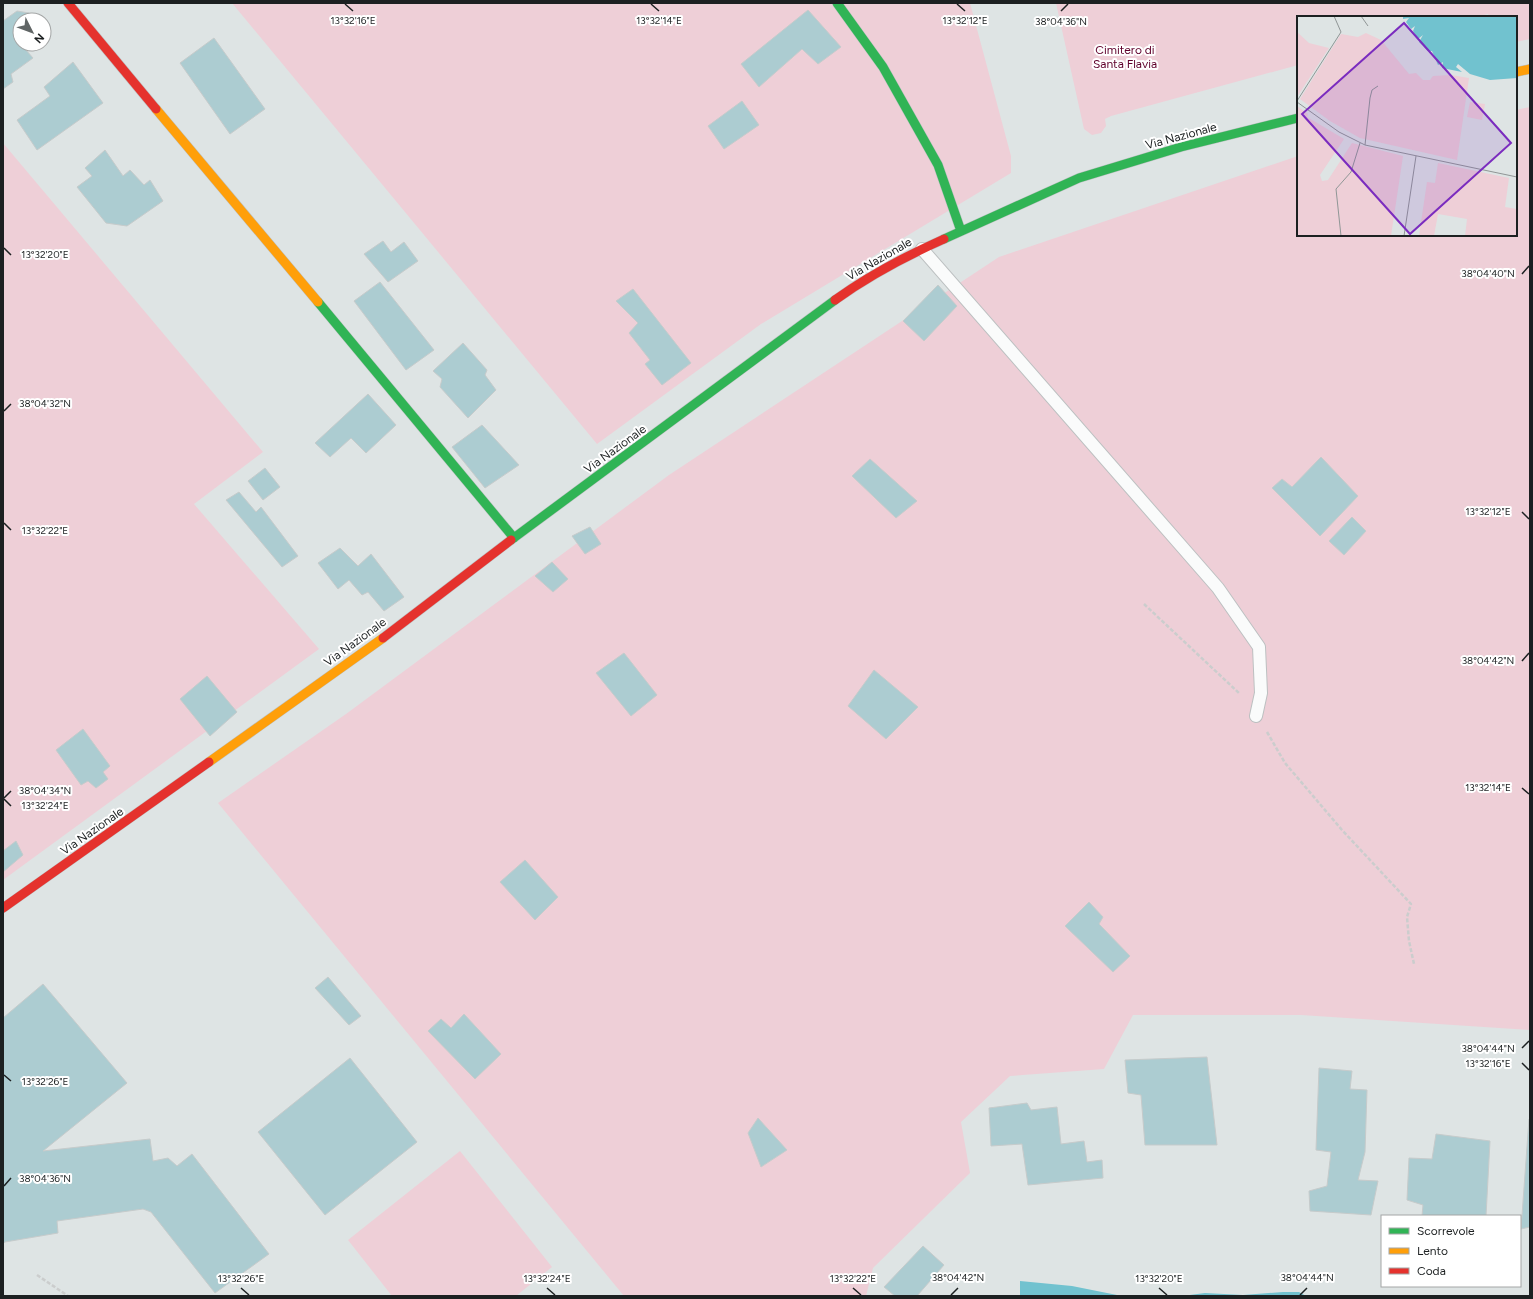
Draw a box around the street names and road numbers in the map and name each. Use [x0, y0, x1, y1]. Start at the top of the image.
street label: Via Nazionale [1144, 120, 1219, 152]
street label: Via Nazionale [844, 234, 915, 283]
street label: Via Nazionale [581, 422, 649, 476]
street label: Via Nazionale [321, 615, 389, 669]
street label: Via Nazionale [58, 804, 126, 858]

